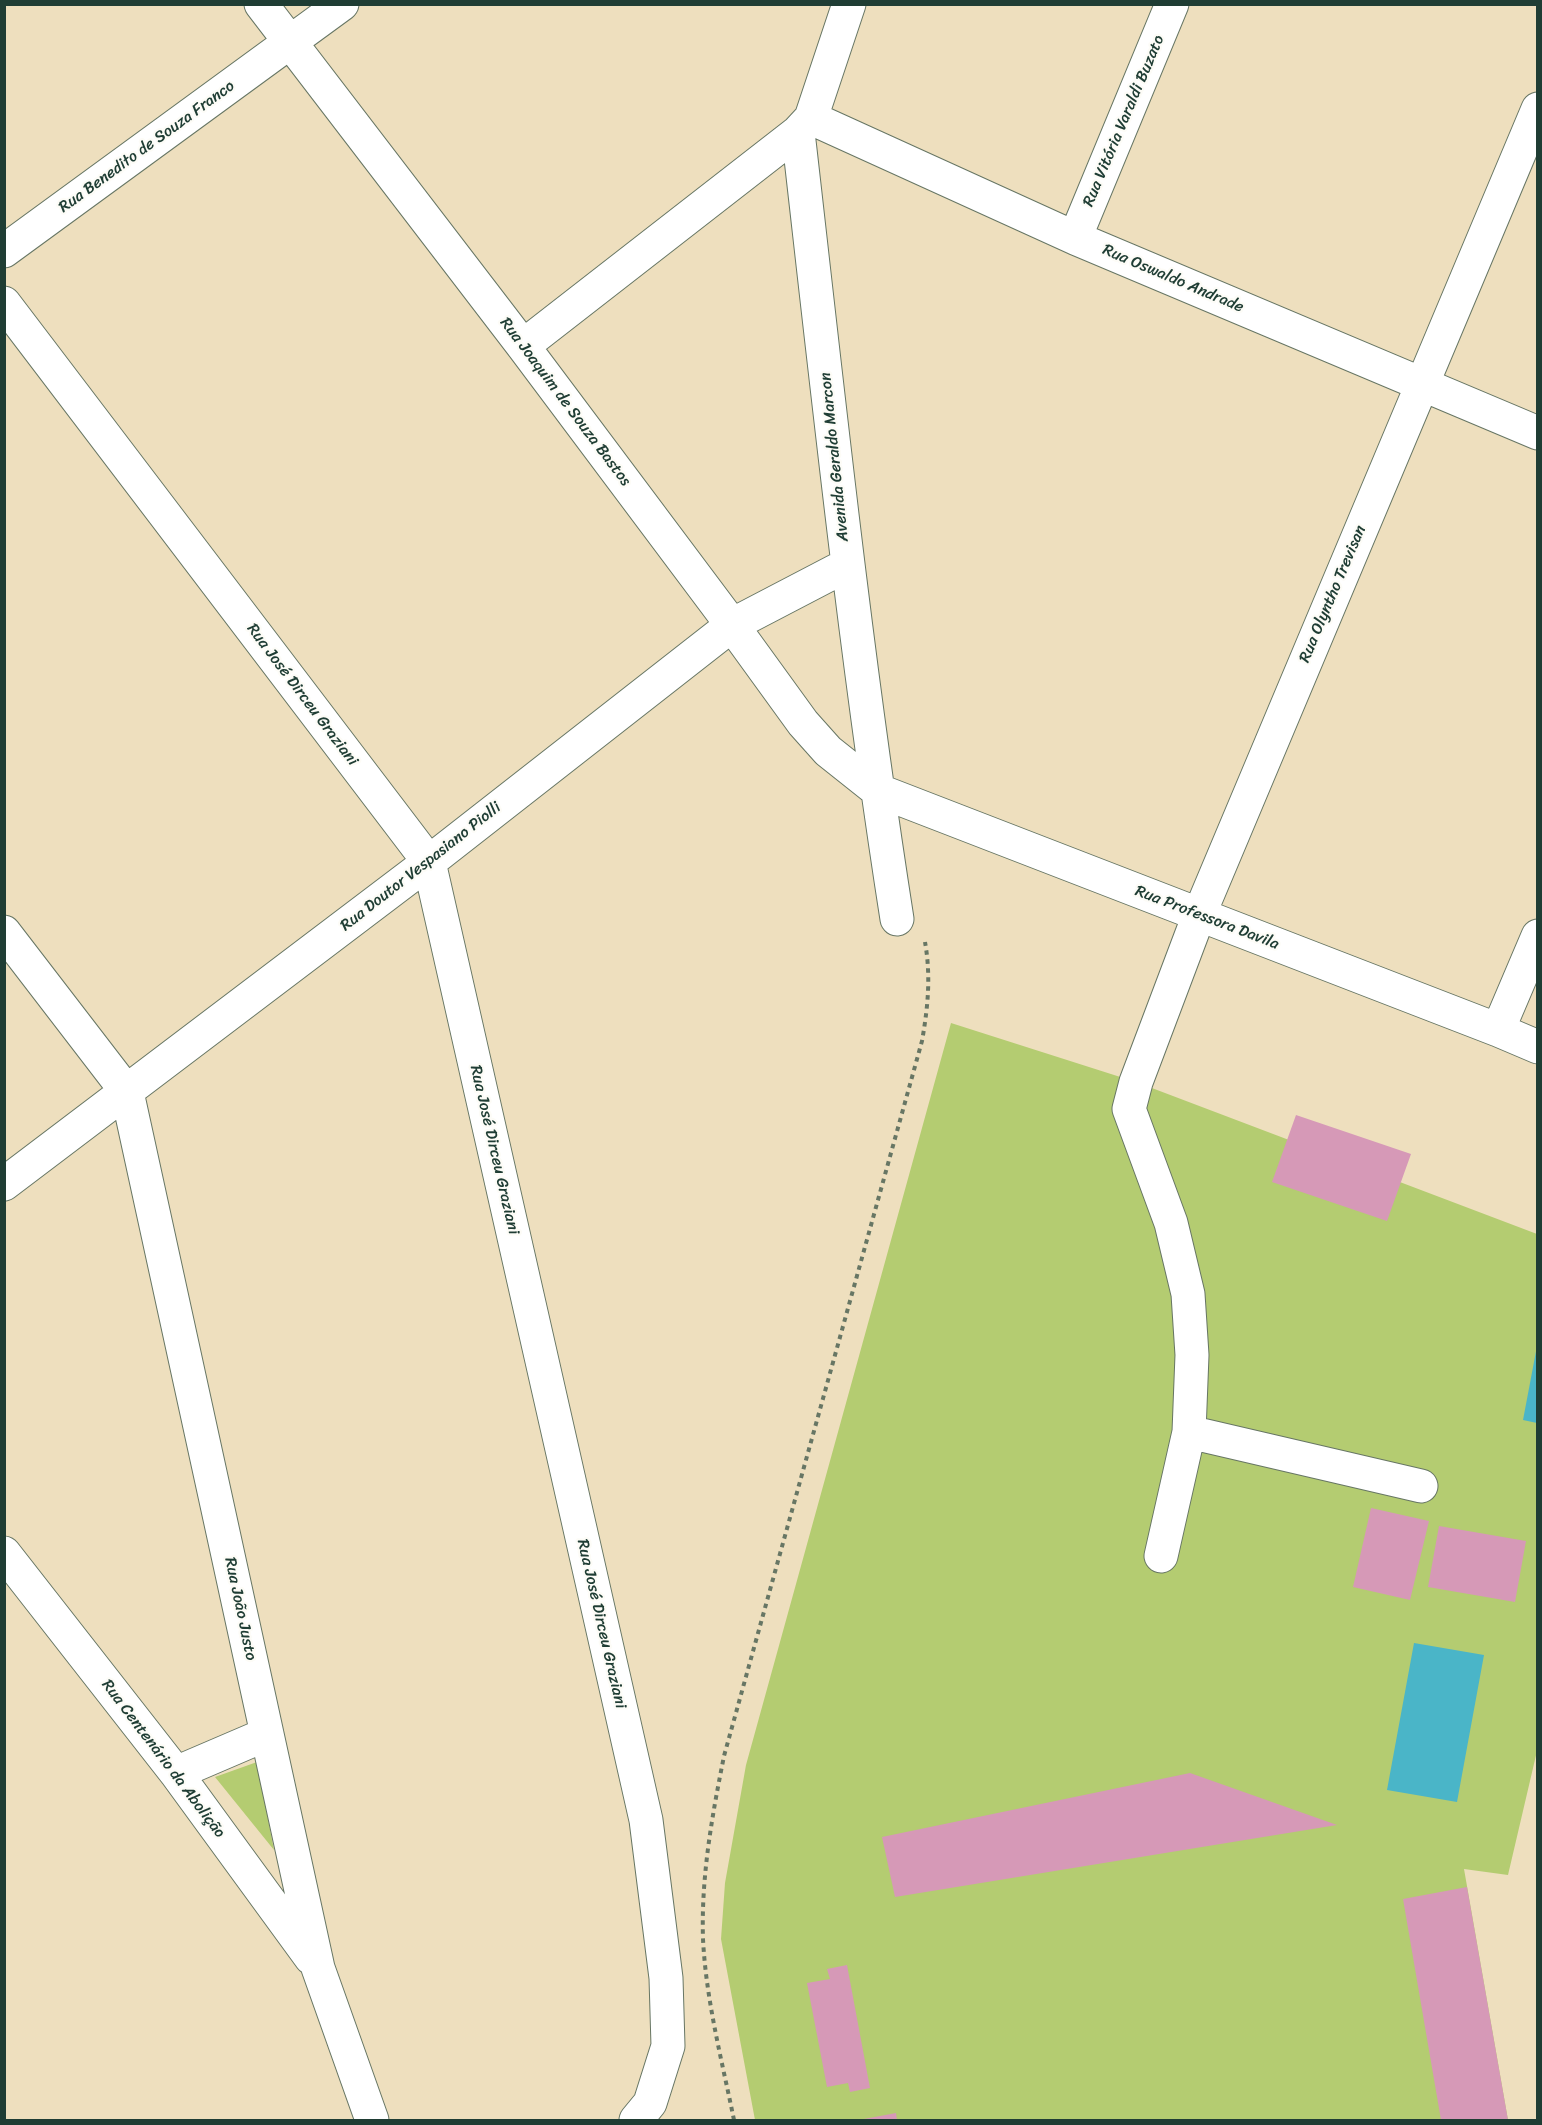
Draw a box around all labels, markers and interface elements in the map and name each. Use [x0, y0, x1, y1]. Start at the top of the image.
street label: Rua Vitória Varaldi Buzato [1079, 32, 1169, 210]
street label: Rua Benedito de Souza Franco [55, 77, 239, 217]
street label: Rua Oswaldo Andrade [1100, 241, 1246, 317]
street label: Rua Joaquim de Souza Bastos [495, 314, 635, 490]
street label: Avenida Geraldo Marcon [817, 371, 853, 543]
street label: Rua Olyntho Trevisan [1295, 522, 1371, 666]
street label: Rua José Dirceu Graziani [242, 620, 362, 770]
street label: Rua Doutor Vespasiano Piolli [337, 798, 505, 936]
street label: Rua Professora Davila [1132, 882, 1282, 954]
street label: Rua José Dirceu Graziani [465, 1064, 523, 1236]
street label: Rua José Dirceu Graziani [572, 1538, 630, 1710]
street label: Rua João Justo [220, 1556, 260, 1662]
street label: Rua Centenário da Abolição [97, 1676, 229, 1842]

